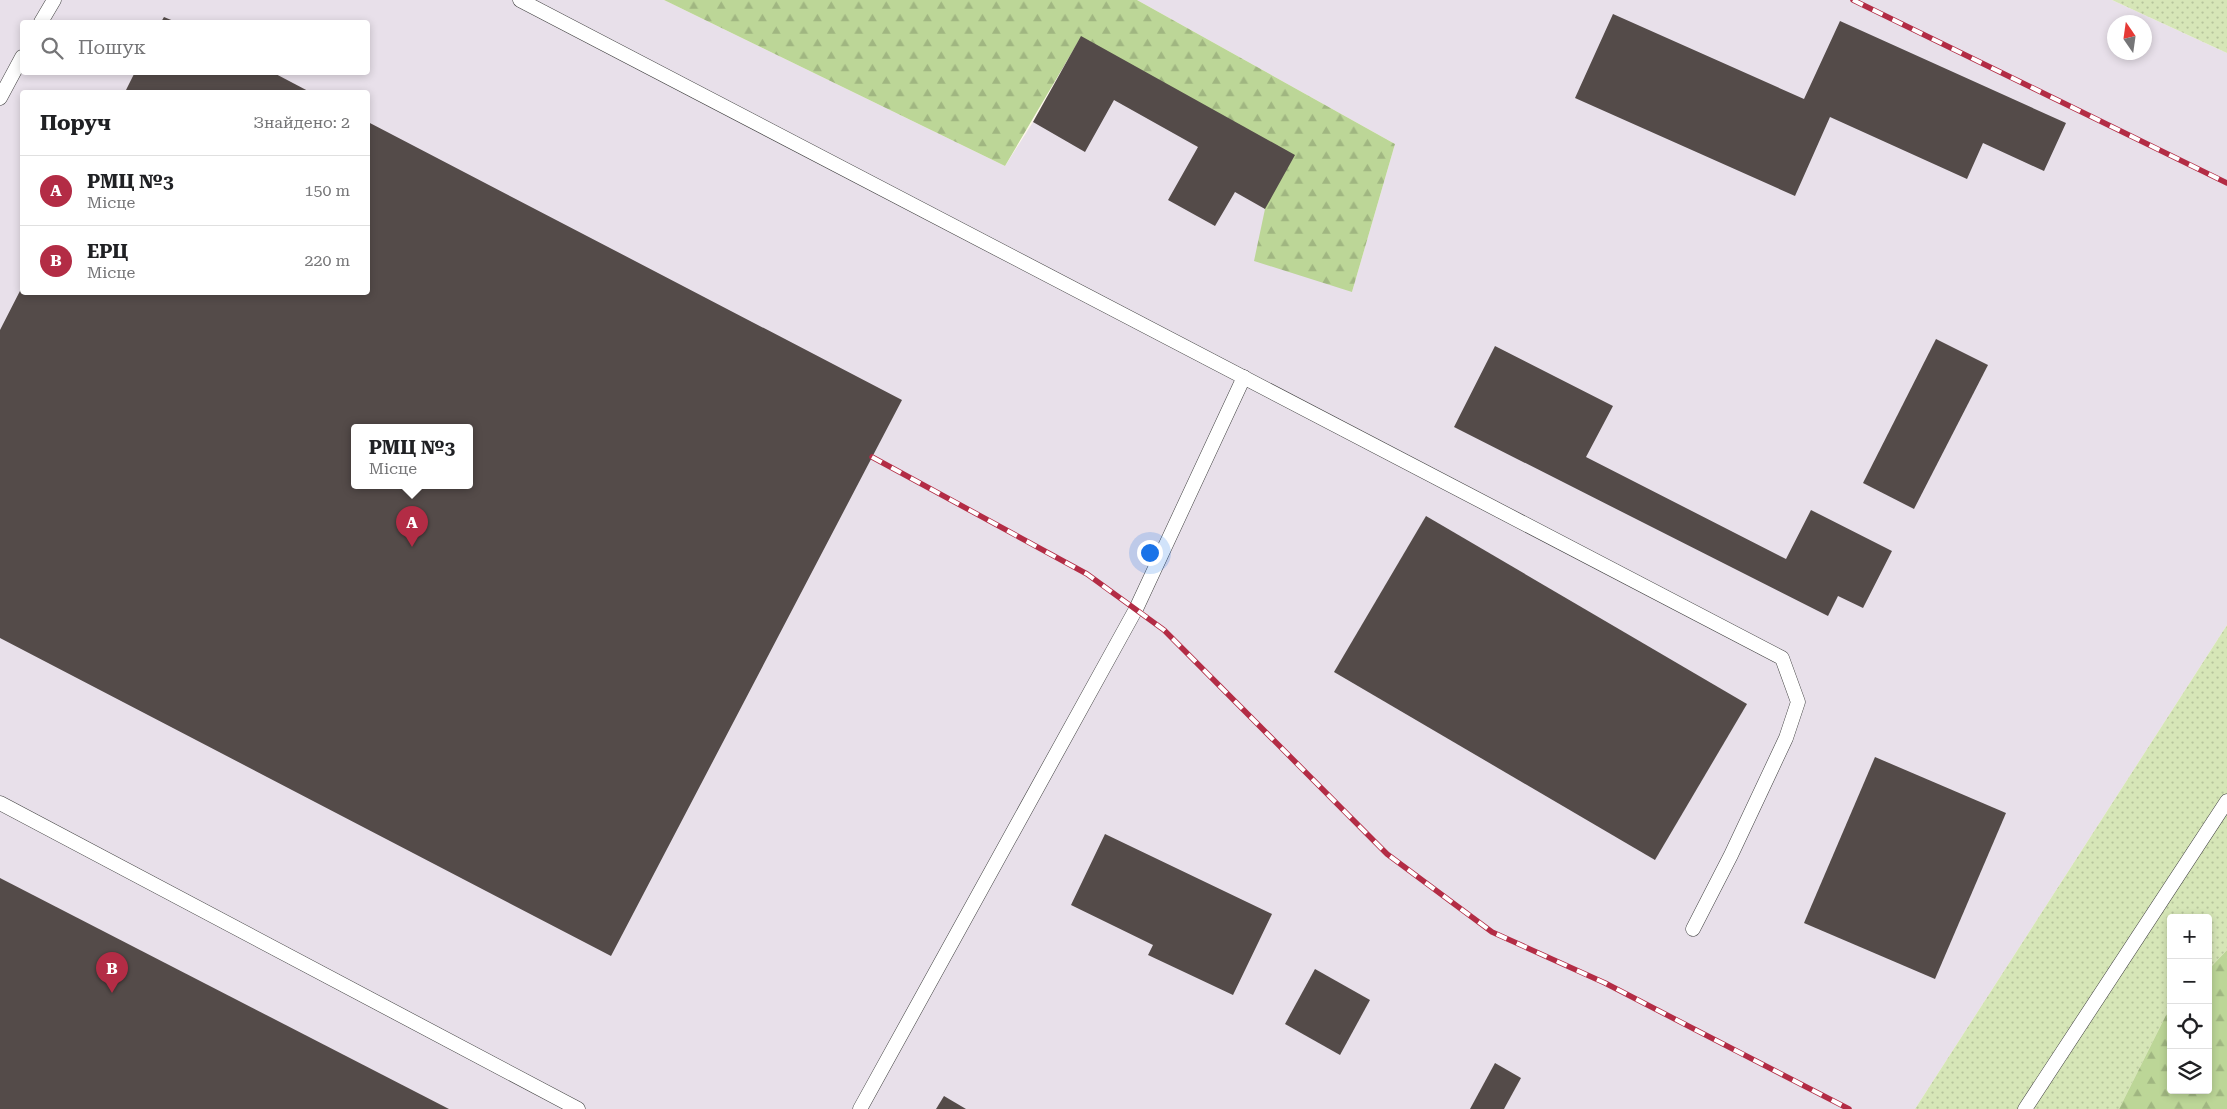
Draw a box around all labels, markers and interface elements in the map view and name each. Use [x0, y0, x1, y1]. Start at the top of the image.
north arrow [2107, 15, 2152, 60]
search box [20, 20, 370, 75]
icon: search [38, 34, 66, 62]
text: Пошук [78, 36, 146, 59]
text: Поруч [40, 111, 111, 135]
text: Знайдено: 2 [253, 113, 350, 132]
text: РМЦ №3 [87, 170, 174, 193]
text: A [50, 181, 62, 200]
text: 150 m [304, 181, 350, 200]
text: Місце [87, 193, 135, 212]
text: ЕРЦ [87, 240, 128, 263]
text: B [50, 251, 62, 270]
text: 220 m [304, 251, 350, 270]
text: Місце [87, 263, 135, 282]
popup [351, 424, 473, 489]
text: РМЦ №3 [369, 436, 455, 459]
text: Місце [369, 459, 417, 478]
pin: A [396, 506, 428, 547]
your location [1137, 540, 1163, 566]
map controls [2167, 914, 2212, 1094]
button: + [2167, 914, 2212, 959]
pin: B [96, 952, 128, 993]
button: − [2167, 959, 2212, 1004]
button: locate [2167, 1004, 2212, 1049]
button: layers [2167, 1049, 2212, 1094]

